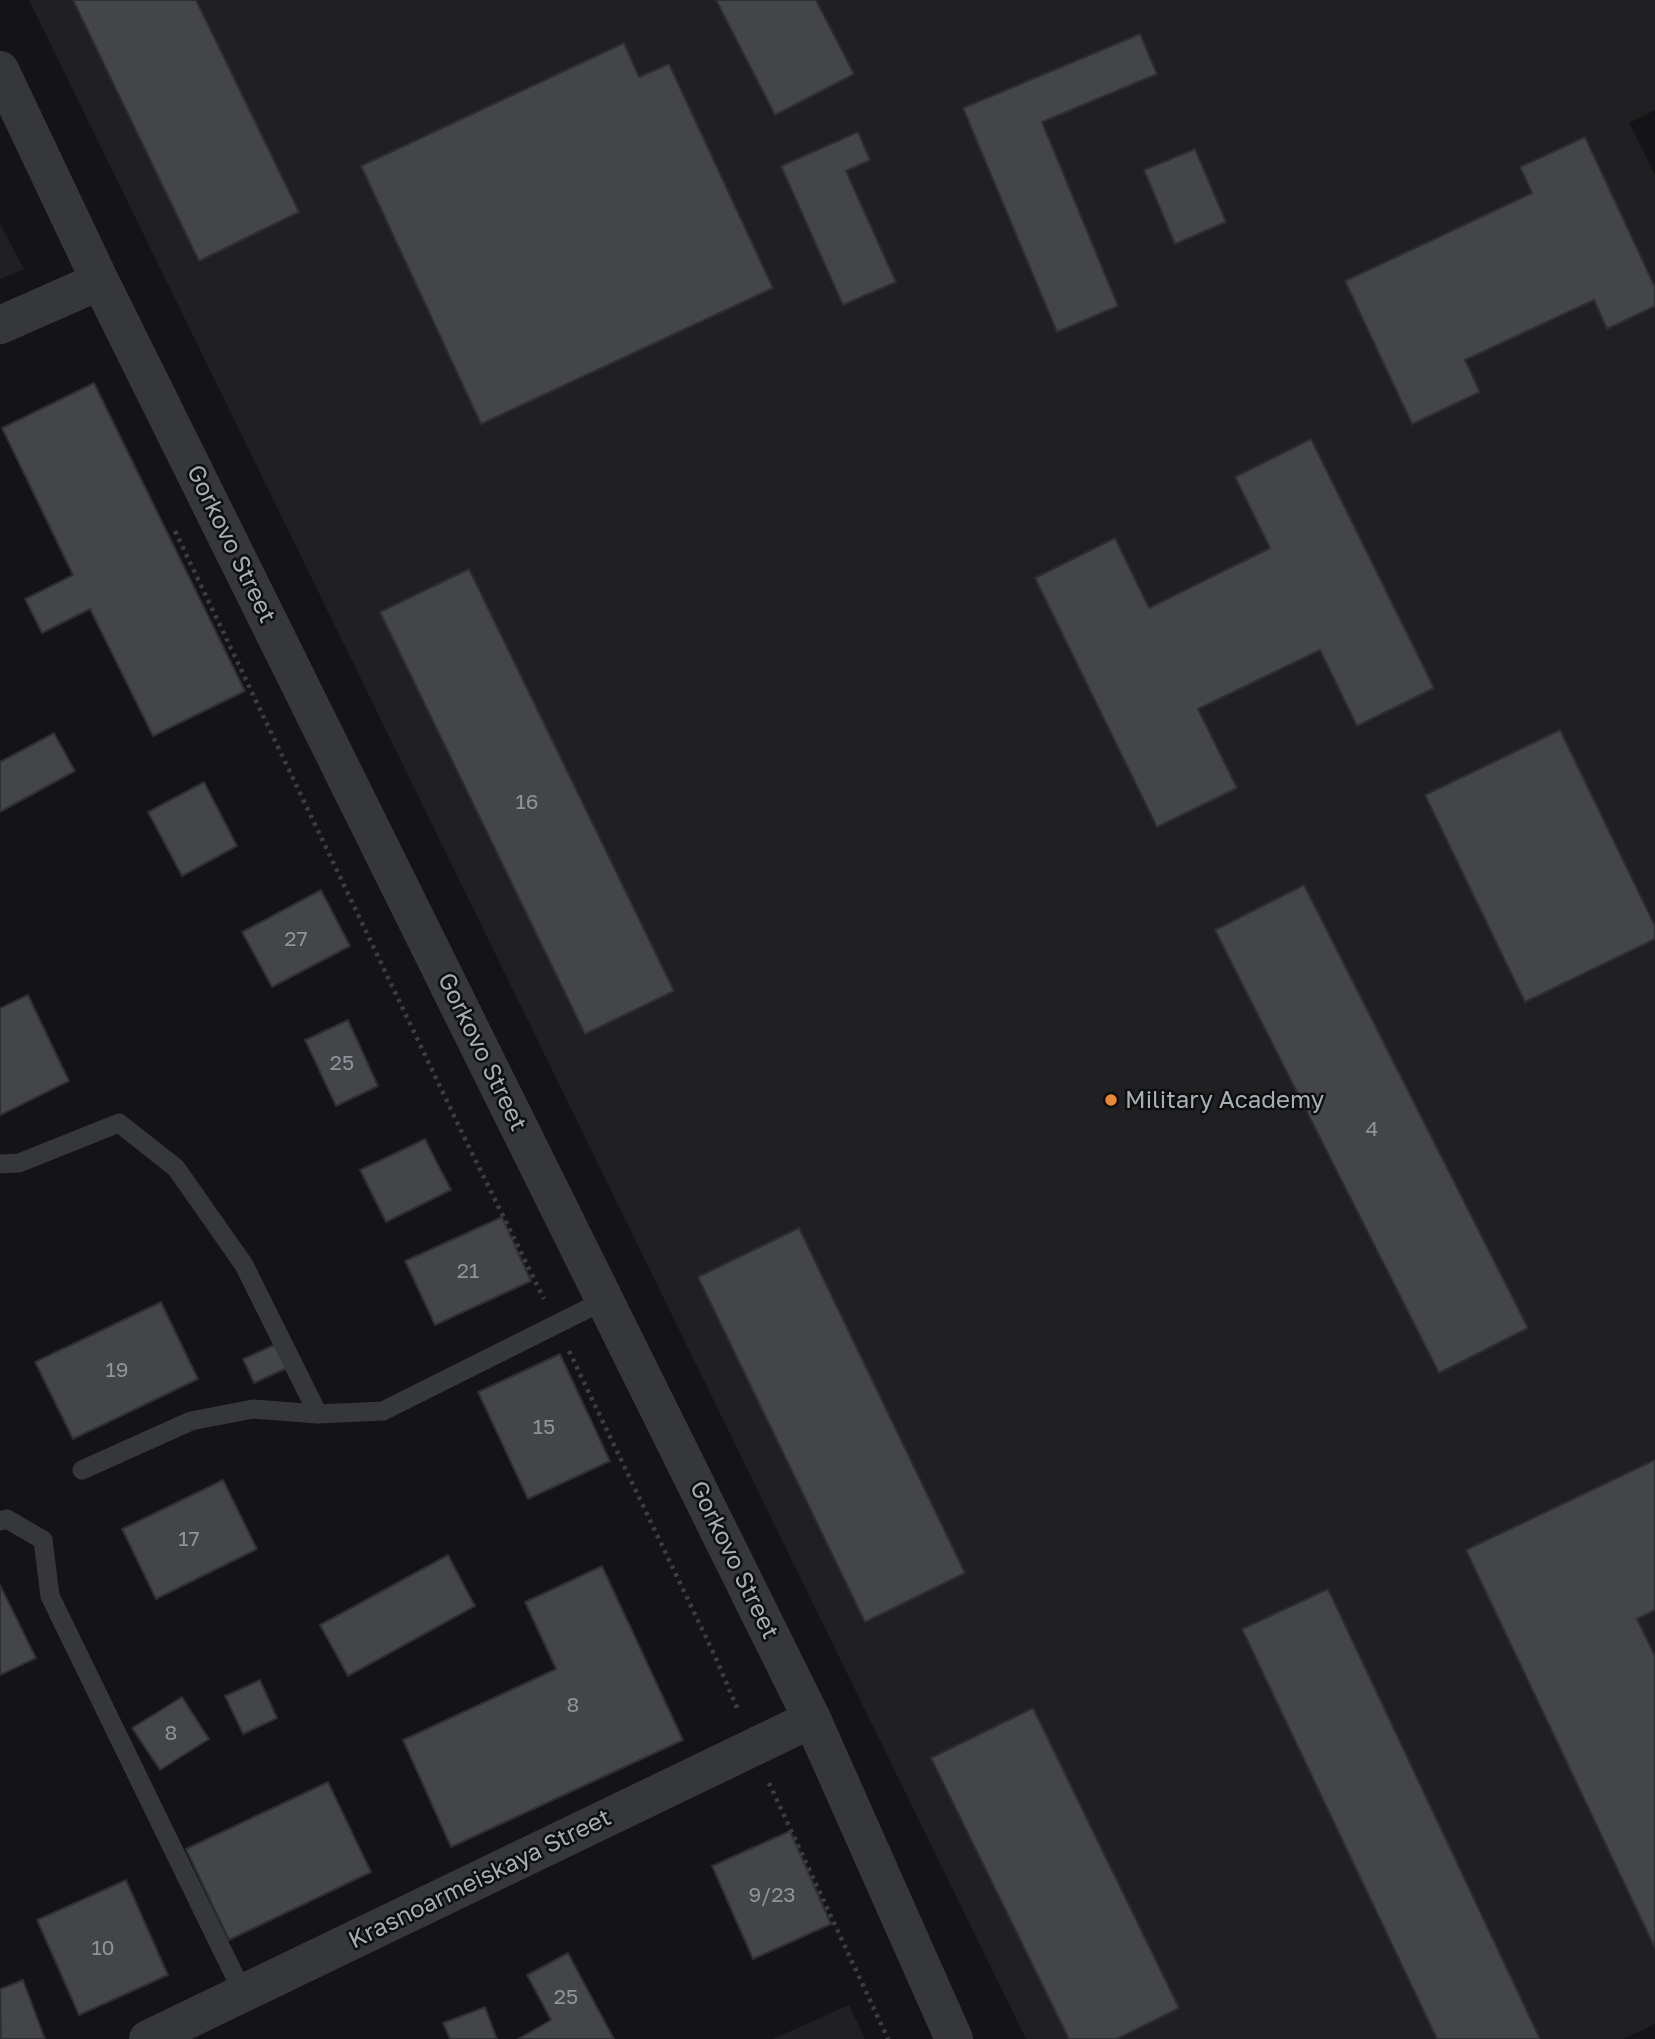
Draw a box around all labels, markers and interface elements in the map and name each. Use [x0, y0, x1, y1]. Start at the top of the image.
street label: Gorkovo Street [180, 460, 282, 628]
house number: 16 [516, 789, 538, 815]
house number: 27 [284, 926, 308, 952]
street label: Gorkovo Street [431, 968, 533, 1136]
house number: 25 [330, 1050, 354, 1076]
place label: Military Academy [1125, 1086, 1324, 1114]
marker: Military Academy [1103, 1092, 1119, 1108]
house number: 4 [1366, 1116, 1378, 1142]
house number: 21 [457, 1258, 479, 1284]
house number: 19 [106, 1357, 128, 1383]
house number: 15 [533, 1414, 555, 1440]
street label: Gorkovo Street [683, 1476, 785, 1644]
house number: 17 [178, 1526, 200, 1552]
house number: 8 [567, 1692, 579, 1718]
house number: 8 [165, 1720, 177, 1746]
street label: Krasnoarmeiskaya Street [344, 1803, 616, 1955]
house number: 9/23 [748, 1882, 796, 1908]
house number: 10 [91, 1935, 115, 1961]
house number: 25 [554, 1984, 578, 2010]

